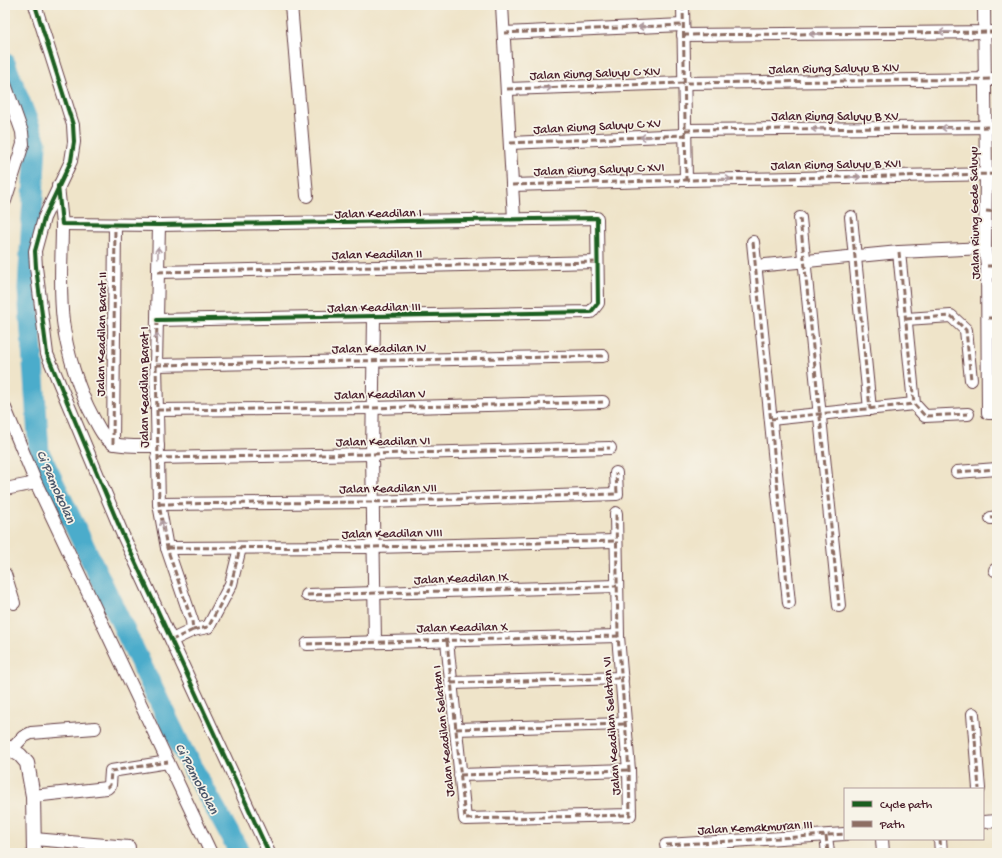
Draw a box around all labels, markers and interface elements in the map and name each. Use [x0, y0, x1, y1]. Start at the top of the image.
one-way arrow [638, 23, 651, 31]
one-way arrow [939, 28, 952, 36]
one-way arrow [809, 30, 822, 38]
street label: Jalan Riung Saluyu B XIV [769, 61, 899, 78]
street label: Jalan Riung Saluyu C XIV [529, 65, 661, 84]
one-way arrow [539, 84, 552, 92]
street label: Jalan Riung Saluyu B XV [771, 110, 899, 125]
street label: Jalan Riung Saluyu C XV [533, 117, 661, 138]
one-way arrow [941, 124, 954, 132]
one-way arrow [811, 125, 824, 133]
one-way arrow [640, 133, 653, 140]
street label: Jalan Riung Gede Saluyu [967, 146, 984, 279]
street label: Jalan Riung Saluyu B XVI [771, 157, 901, 174]
street label: Jalan Riung Saluyu C XVI [533, 161, 665, 180]
one-way arrow [848, 173, 861, 181]
one-way arrow [718, 175, 731, 183]
street label: Jalan Keadilan I [334, 206, 422, 223]
one-way arrow [154, 247, 162, 260]
street label: Jalan Keadilan II [332, 247, 422, 264]
street label: Jalan Keadilan Barat II [94, 272, 111, 396]
street label: Jalan Keadilan III [327, 300, 421, 317]
street label: Jalan Keadilan Barat I [138, 326, 153, 448]
one-way arrow [153, 333, 160, 346]
street label: Jalan Keadilan IV [332, 341, 426, 358]
street label: Jalan Keadilan V [334, 387, 426, 404]
street label: Jalan Keadilan VI [336, 434, 430, 451]
water label: Ci Pamokolan [31, 448, 78, 526]
street label: Jalan Keadilan VII [339, 481, 437, 498]
one-way arrow [159, 520, 167, 533]
street label: Jalan Keadilan VIII [341, 526, 443, 543]
street label: Jalan Keadilan IX [414, 570, 510, 589]
street label: Jalan Keadilan X [416, 620, 509, 637]
street label: Jalan Keadilan Selatan VI [600, 656, 625, 796]
street label: Jalan Keadilan Selatan I [430, 664, 459, 797]
water label: Ci Pamokolan [170, 741, 222, 818]
legend [844, 788, 984, 840]
text: Cycle path [880, 799, 933, 813]
street label: Jalan Kemakmuran III [697, 818, 813, 839]
text: Path [879, 819, 905, 833]

